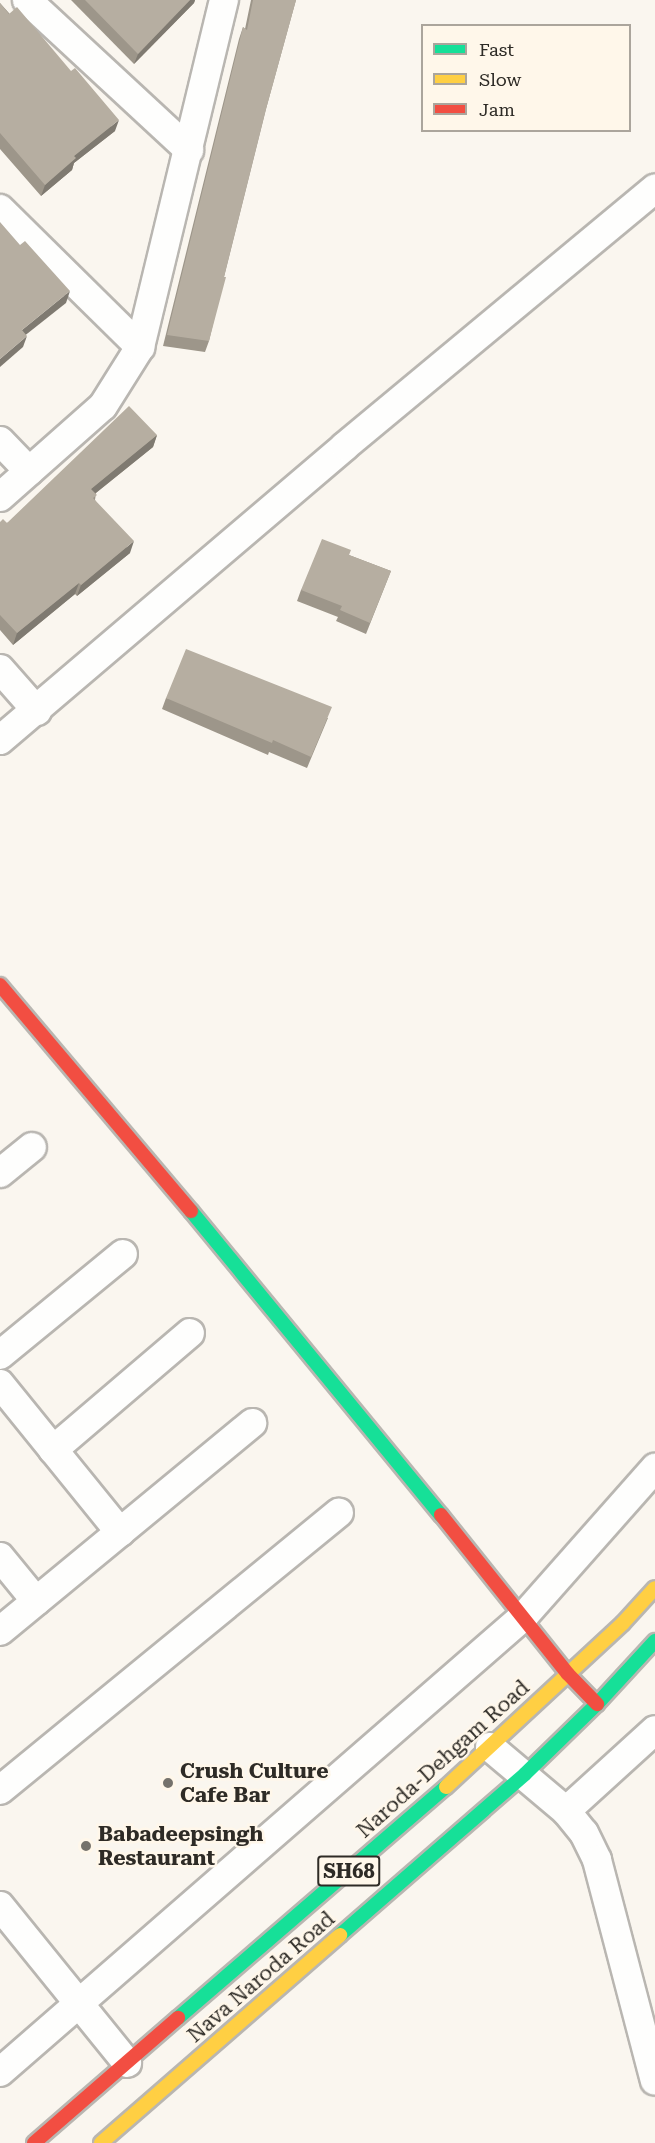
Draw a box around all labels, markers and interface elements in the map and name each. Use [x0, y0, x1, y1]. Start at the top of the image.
legend [421, 24, 631, 132]
text: Fast [479, 39, 514, 60]
text: Slow [479, 69, 521, 90]
text: Jam [479, 99, 515, 120]
street label: Naroda-Dehgam Road [351, 1675, 535, 1843]
place label: Crush Culture Cafe Bar [180, 1758, 329, 1808]
marker: Crush Culture Cafe Bar [161, 1776, 175, 1790]
place label: Babadeepsingh Restaurant [98, 1821, 263, 1871]
marker: Babadeepsingh Restaurant [79, 1839, 93, 1853]
road number: SH68 [316, 1854, 382, 1888]
street label: Nava Naroda Road [182, 1906, 340, 2048]

